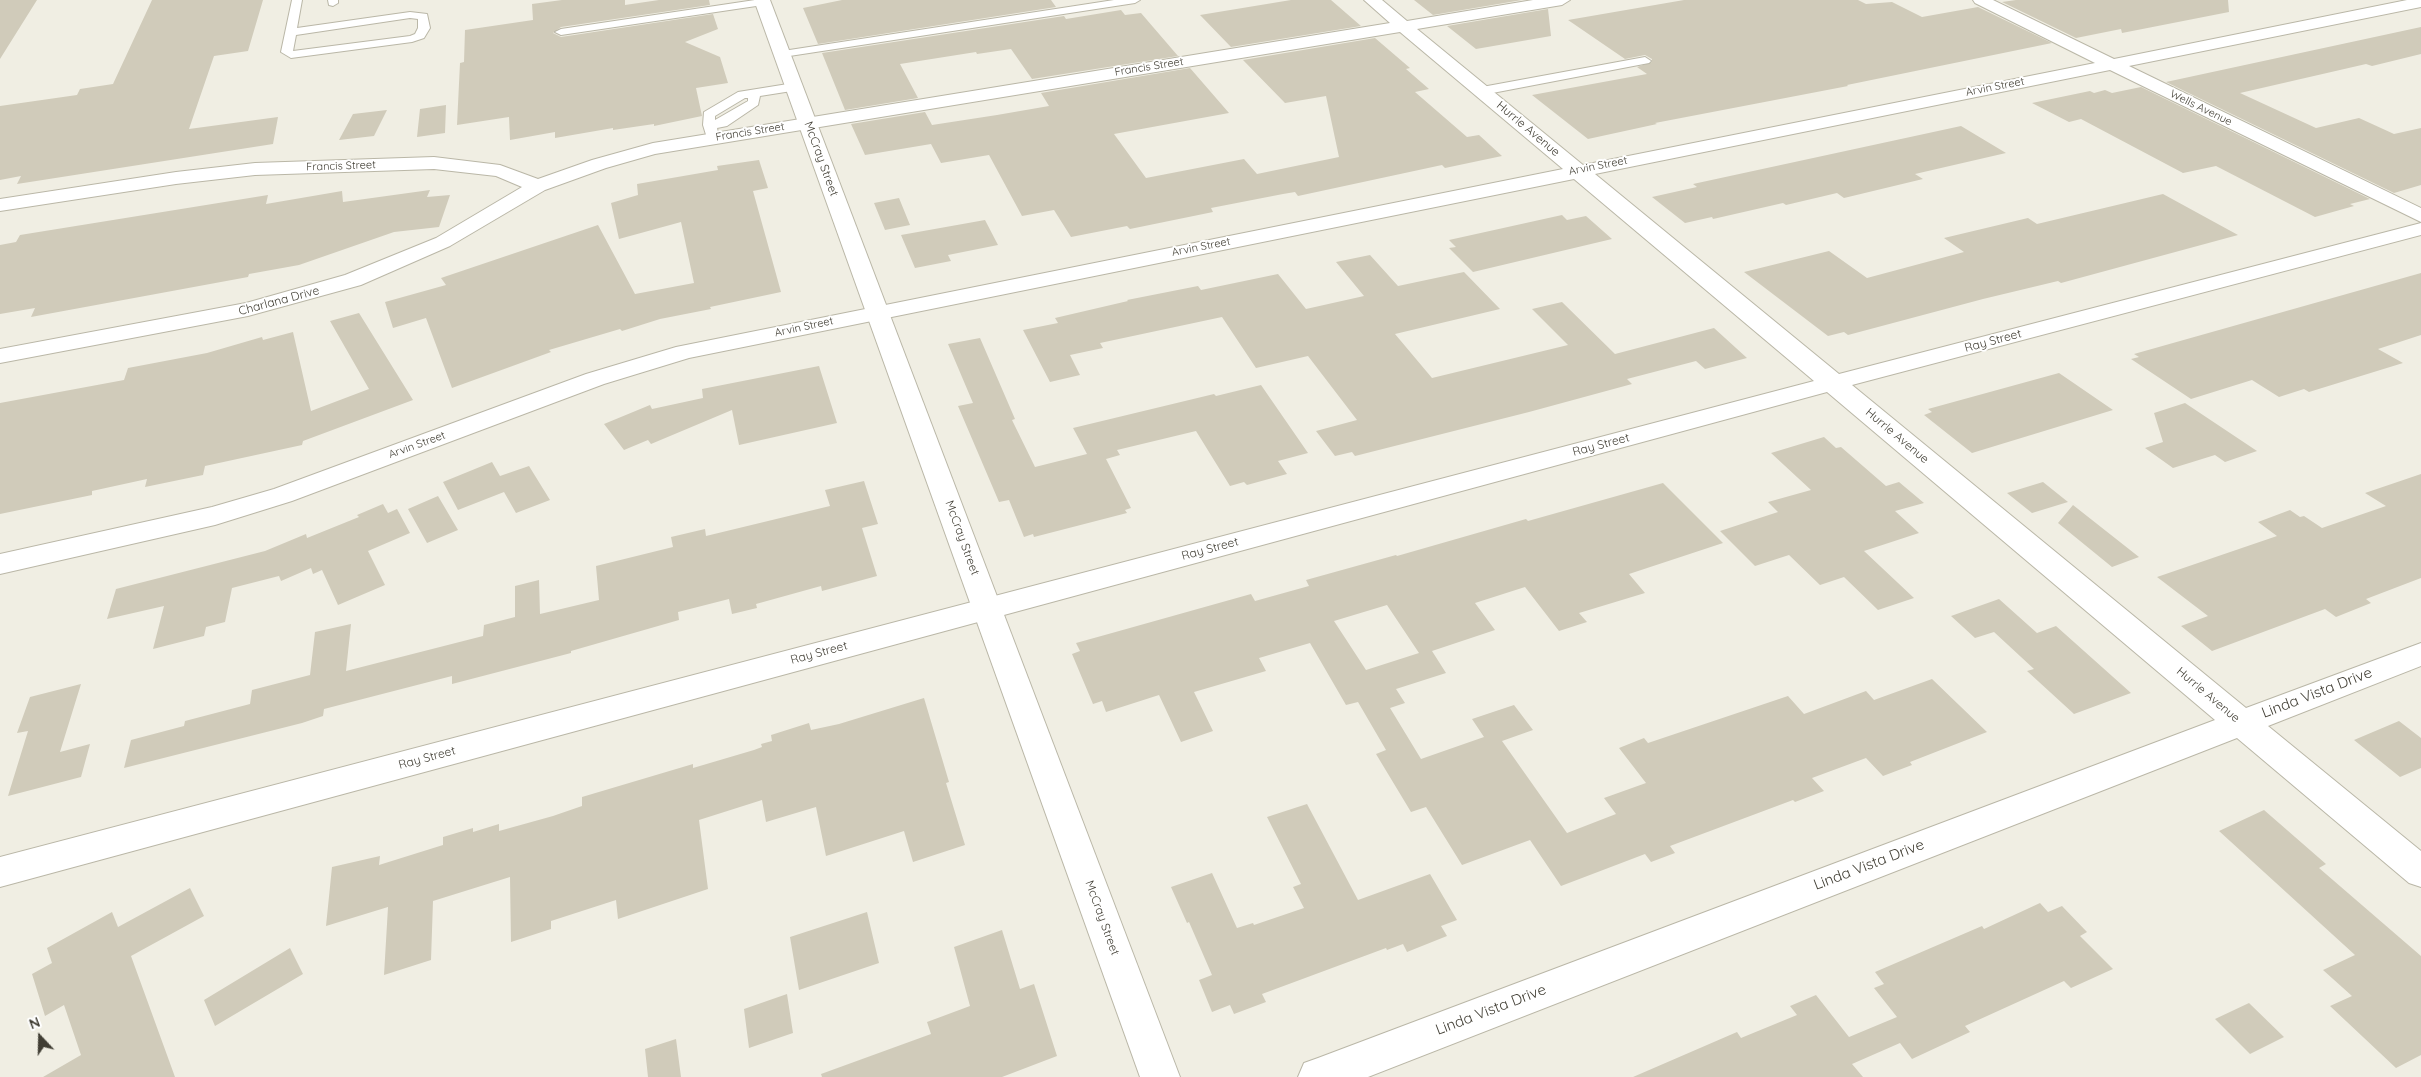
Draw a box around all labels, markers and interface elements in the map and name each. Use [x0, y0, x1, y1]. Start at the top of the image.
street label: Francis Street [1114, 55, 1184, 79]
street label: Arvin Street [1965, 75, 2025, 99]
street label: Wells Avenue [2168, 87, 2234, 129]
street label: Hurrle Avenue [1493, 98, 1563, 160]
street label: Francis Street [715, 120, 785, 144]
street label: McCray Street [801, 120, 841, 198]
street label: Arvin Street [1568, 154, 1628, 178]
street label: Francis Street [306, 158, 376, 174]
street label: Arvin Street [1171, 235, 1231, 259]
street label: Charlana Drive [237, 283, 321, 319]
street label: Arvin Street [774, 314, 834, 340]
street label: Ray Street [1963, 327, 2023, 355]
street label: Hurrle Avenue [1862, 405, 1932, 467]
street label: Arvin Street [387, 429, 447, 461]
street label: Ray Street [1571, 431, 1631, 459]
street label: McCray Street [942, 499, 982, 577]
street label: Ray Street [1180, 535, 1240, 563]
street label: Ray Street [789, 639, 849, 667]
street label: Hurrle Avenue [2173, 664, 2243, 726]
street label: Linda Vista Drive [2259, 664, 2375, 722]
street label: Ray Street [397, 744, 457, 772]
street label: Linda Vista Drive [1811, 836, 1927, 894]
street label: McCray Street [1082, 879, 1122, 957]
street label: Linda Vista Drive [1433, 981, 1549, 1039]
north arrow [15, 1012, 65, 1062]
text: N [27, 1013, 43, 1033]

